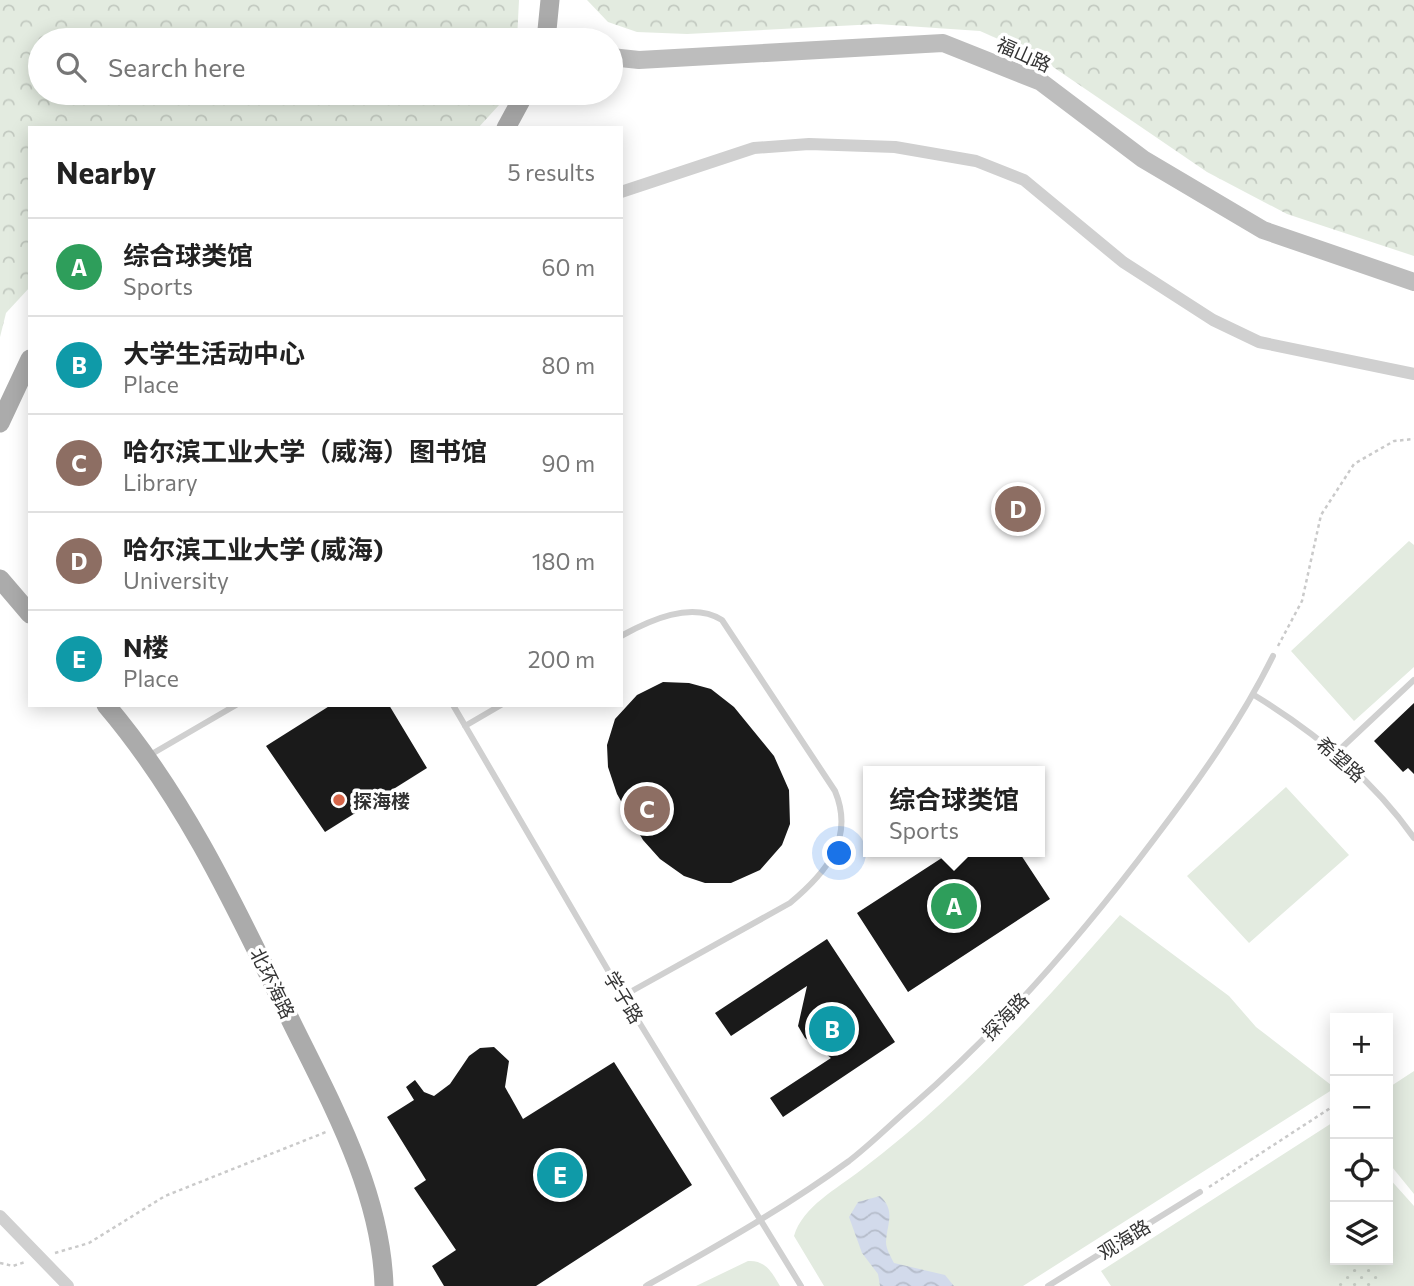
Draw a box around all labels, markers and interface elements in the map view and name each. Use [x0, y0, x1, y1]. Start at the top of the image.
search box [28, 28, 623, 105]
street label: 福山路 [993, 32, 1055, 76]
icon: search [52, 48, 90, 86]
text: Search here [108, 51, 246, 82]
text: Nearby [56, 153, 156, 190]
text: 5 results [507, 158, 595, 186]
text: 综合球类馆 [123, 239, 253, 270]
text: A [71, 253, 87, 281]
text: 60 m [542, 253, 595, 281]
text: Sports [123, 272, 193, 300]
text: 大学生活动中心 [123, 337, 305, 368]
text: B [71, 351, 87, 379]
text: 80 m [542, 351, 595, 379]
text: Place [123, 370, 179, 398]
text: 哈尔滨工业大学（威海）图书馆 [123, 435, 487, 466]
text: C [71, 449, 87, 477]
text: 90 m [542, 449, 595, 477]
text: Library [123, 468, 198, 496]
pin: D [995, 483, 1041, 535]
text: 哈尔滨工业大学 (威海) [123, 533, 383, 564]
text: D [71, 547, 87, 575]
text: 180 m [532, 547, 595, 575]
text: University [123, 566, 229, 594]
text: N楼 [123, 631, 169, 662]
text: E [72, 645, 86, 673]
text: 200 m [528, 645, 595, 673]
text: Place [123, 664, 179, 692]
street label: 希望路 [1312, 732, 1370, 786]
popup [863, 766, 1045, 857]
pin: C [624, 783, 670, 835]
text: 综合球类馆 [889, 783, 1019, 814]
place label: 探海楼 [353, 789, 410, 812]
marker: 探海楼 [331, 792, 347, 808]
text: Sports [889, 816, 959, 844]
your location [822, 836, 856, 870]
pin: A [931, 880, 977, 932]
street label: 北环海路 [246, 944, 300, 1022]
street label: 学子路 [599, 967, 649, 1027]
street label: 探海路 [977, 988, 1033, 1044]
pin: B [809, 1003, 855, 1055]
map controls [1330, 1013, 1393, 1265]
button: + [1330, 1013, 1393, 1076]
button: − [1330, 1076, 1393, 1139]
button: locate [1330, 1139, 1393, 1202]
pin: E [537, 1149, 583, 1201]
button: layers [1330, 1202, 1393, 1265]
street label: 观海路 [1094, 1214, 1154, 1264]

